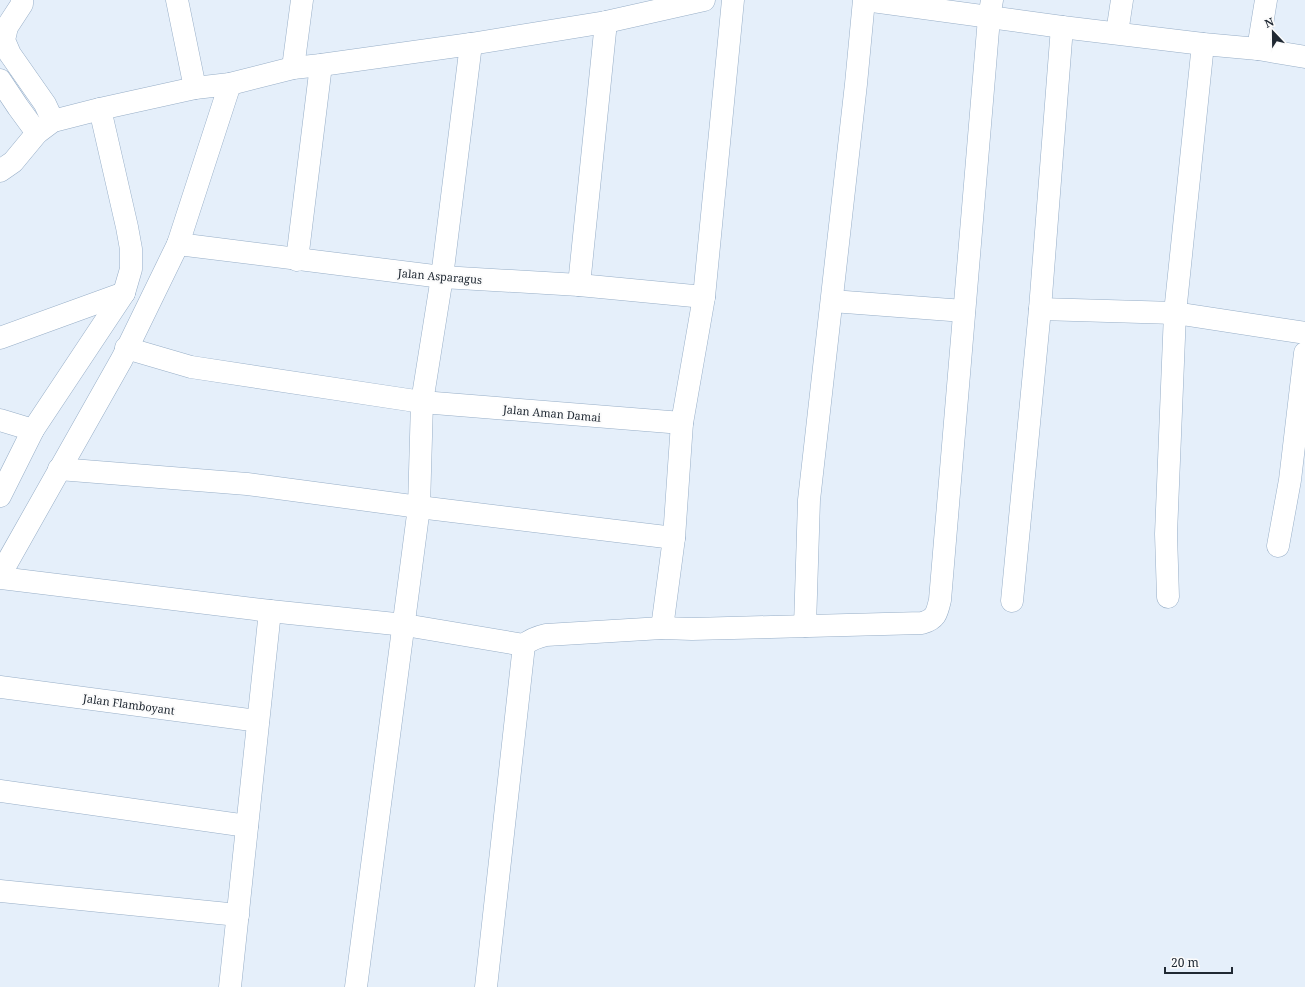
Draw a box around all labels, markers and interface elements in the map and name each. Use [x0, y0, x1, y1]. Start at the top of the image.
north arrow [1253, 12, 1293, 52]
text: N [1262, 14, 1276, 31]
street label: Jalan Asparagus [396, 265, 483, 287]
street label: Jalan Aman Damai [501, 401, 602, 425]
street label: Jalan Flamboyant [81, 690, 176, 718]
scale bar [1165, 949, 1232, 975]
text: 20 m [1171, 954, 1199, 971]

